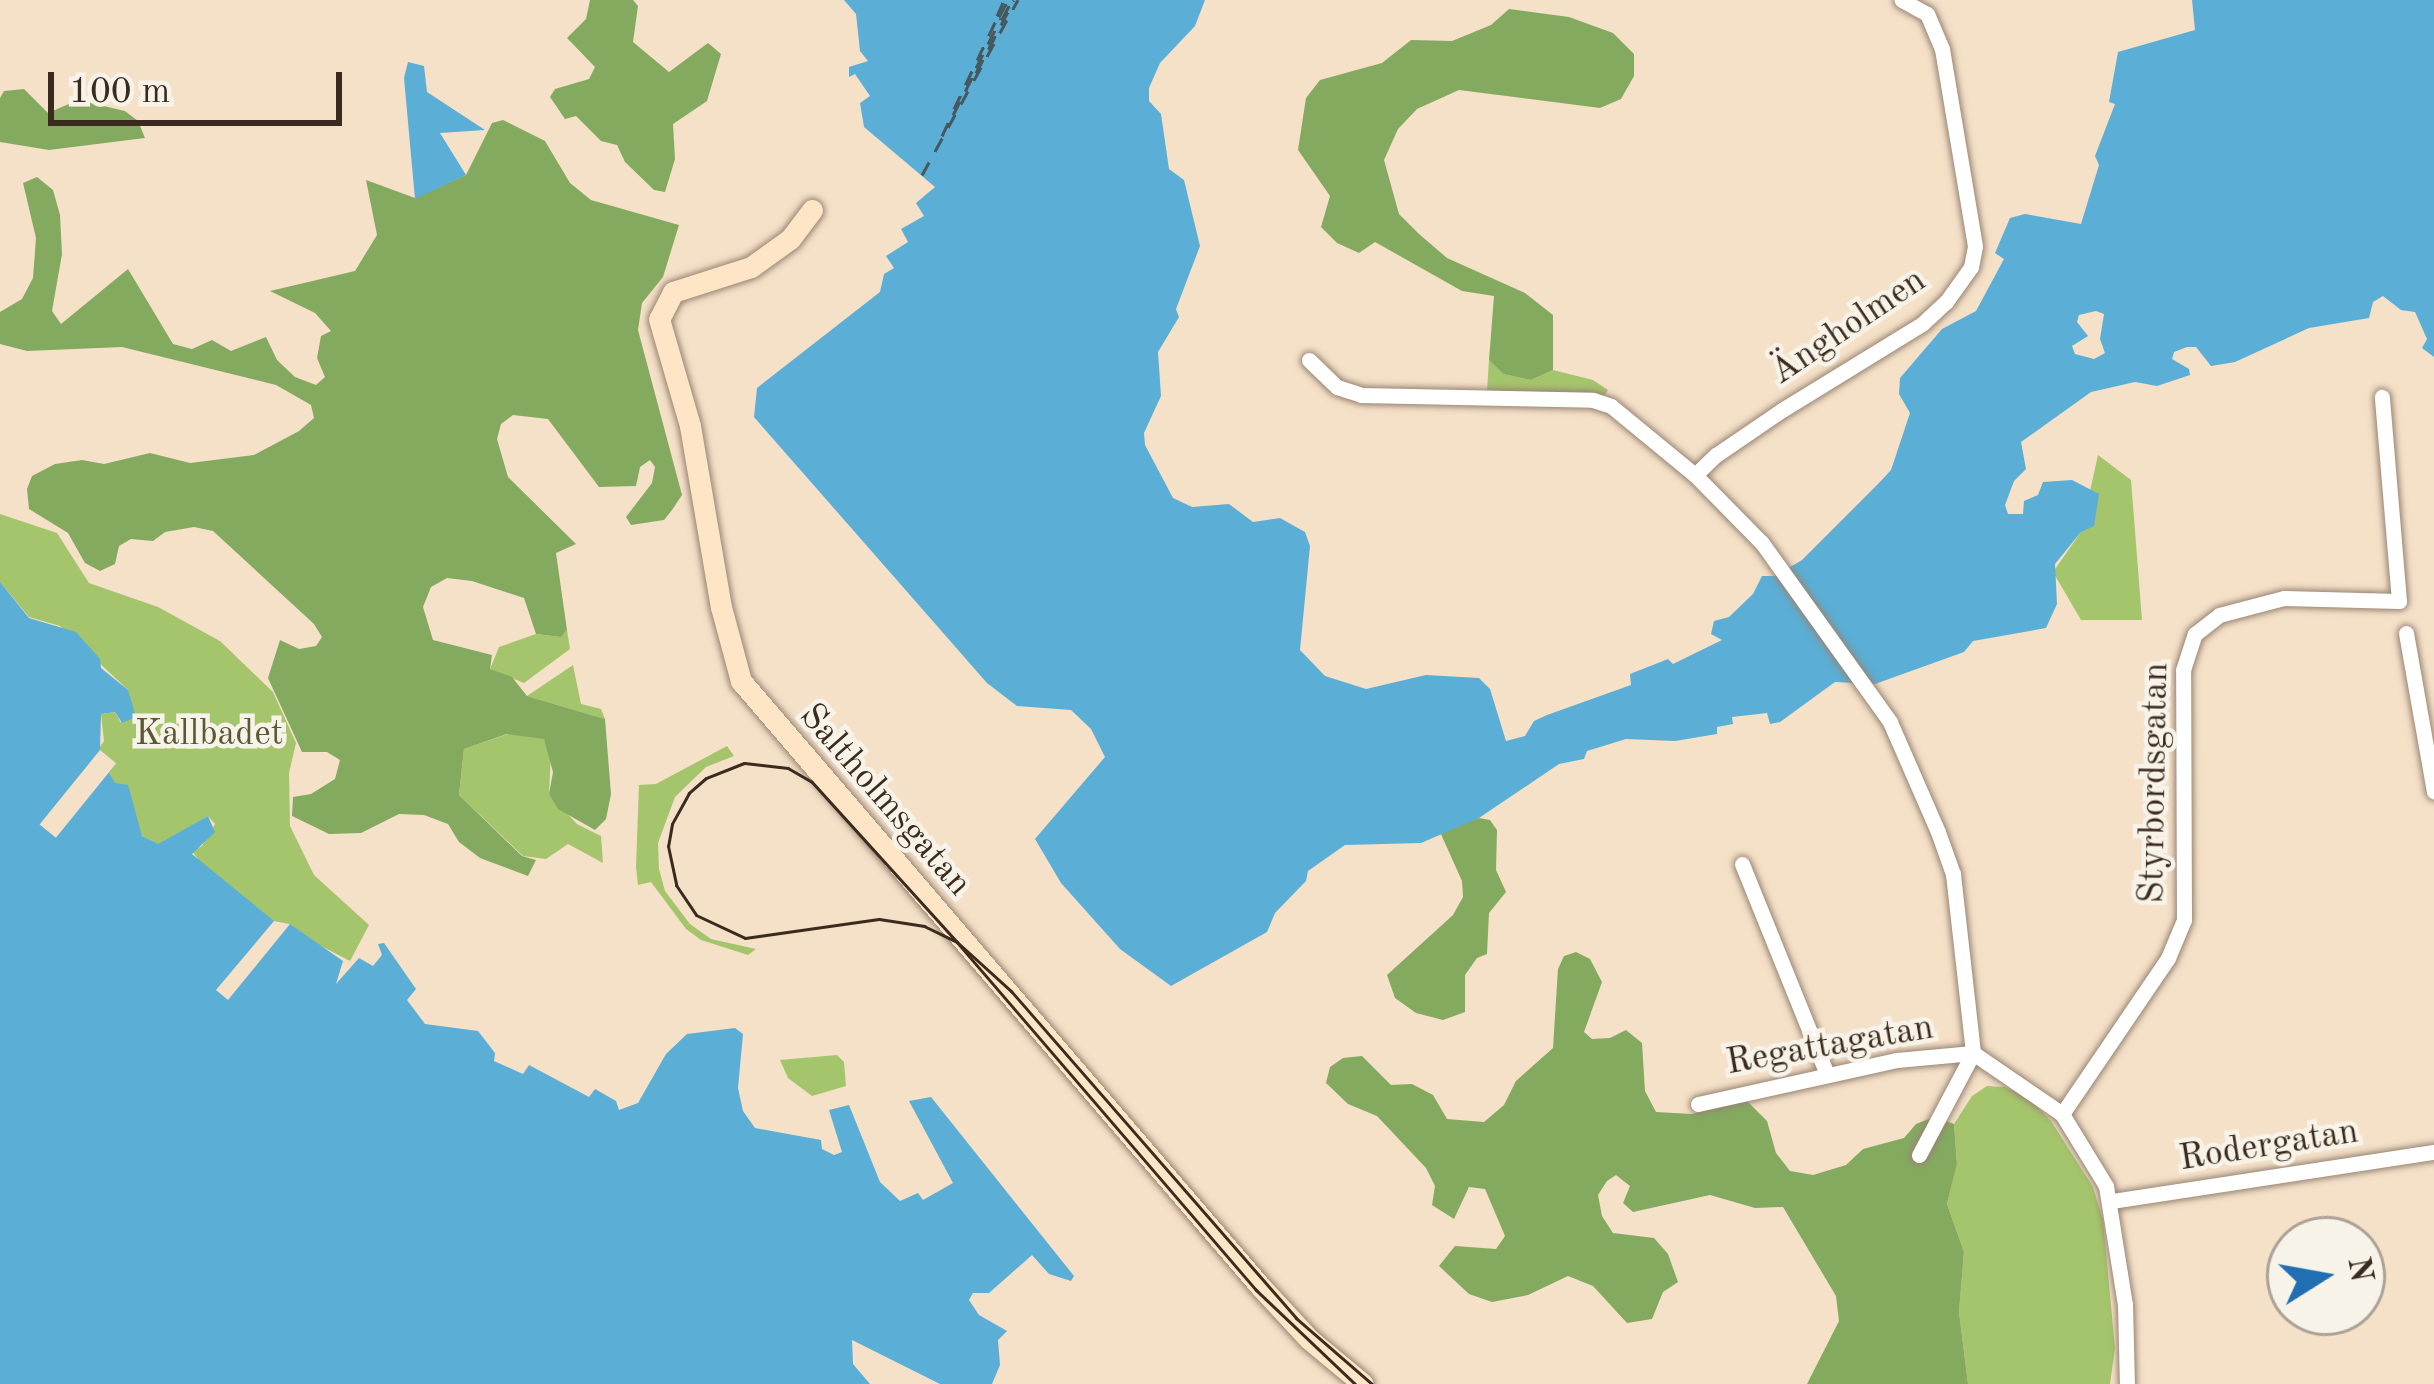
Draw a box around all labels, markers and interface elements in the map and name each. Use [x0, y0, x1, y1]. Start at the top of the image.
scale bar [54, 48, 348, 122]
text: 100 m [69, 75, 170, 111]
street label: Ängholmen [1763, 260, 1935, 396]
street label: Styrbordsgatan [2132, 662, 2180, 904]
street label: Saltholmsgatan [789, 696, 979, 906]
park label: Kallbadet [135, 714, 283, 758]
street label: Regattagatan [1723, 1008, 1937, 1086]
street label: Rodergatan [2176, 1112, 2362, 1182]
north arrow [2266, 1216, 2386, 1336]
text: N [2340, 1254, 2377, 1285]

